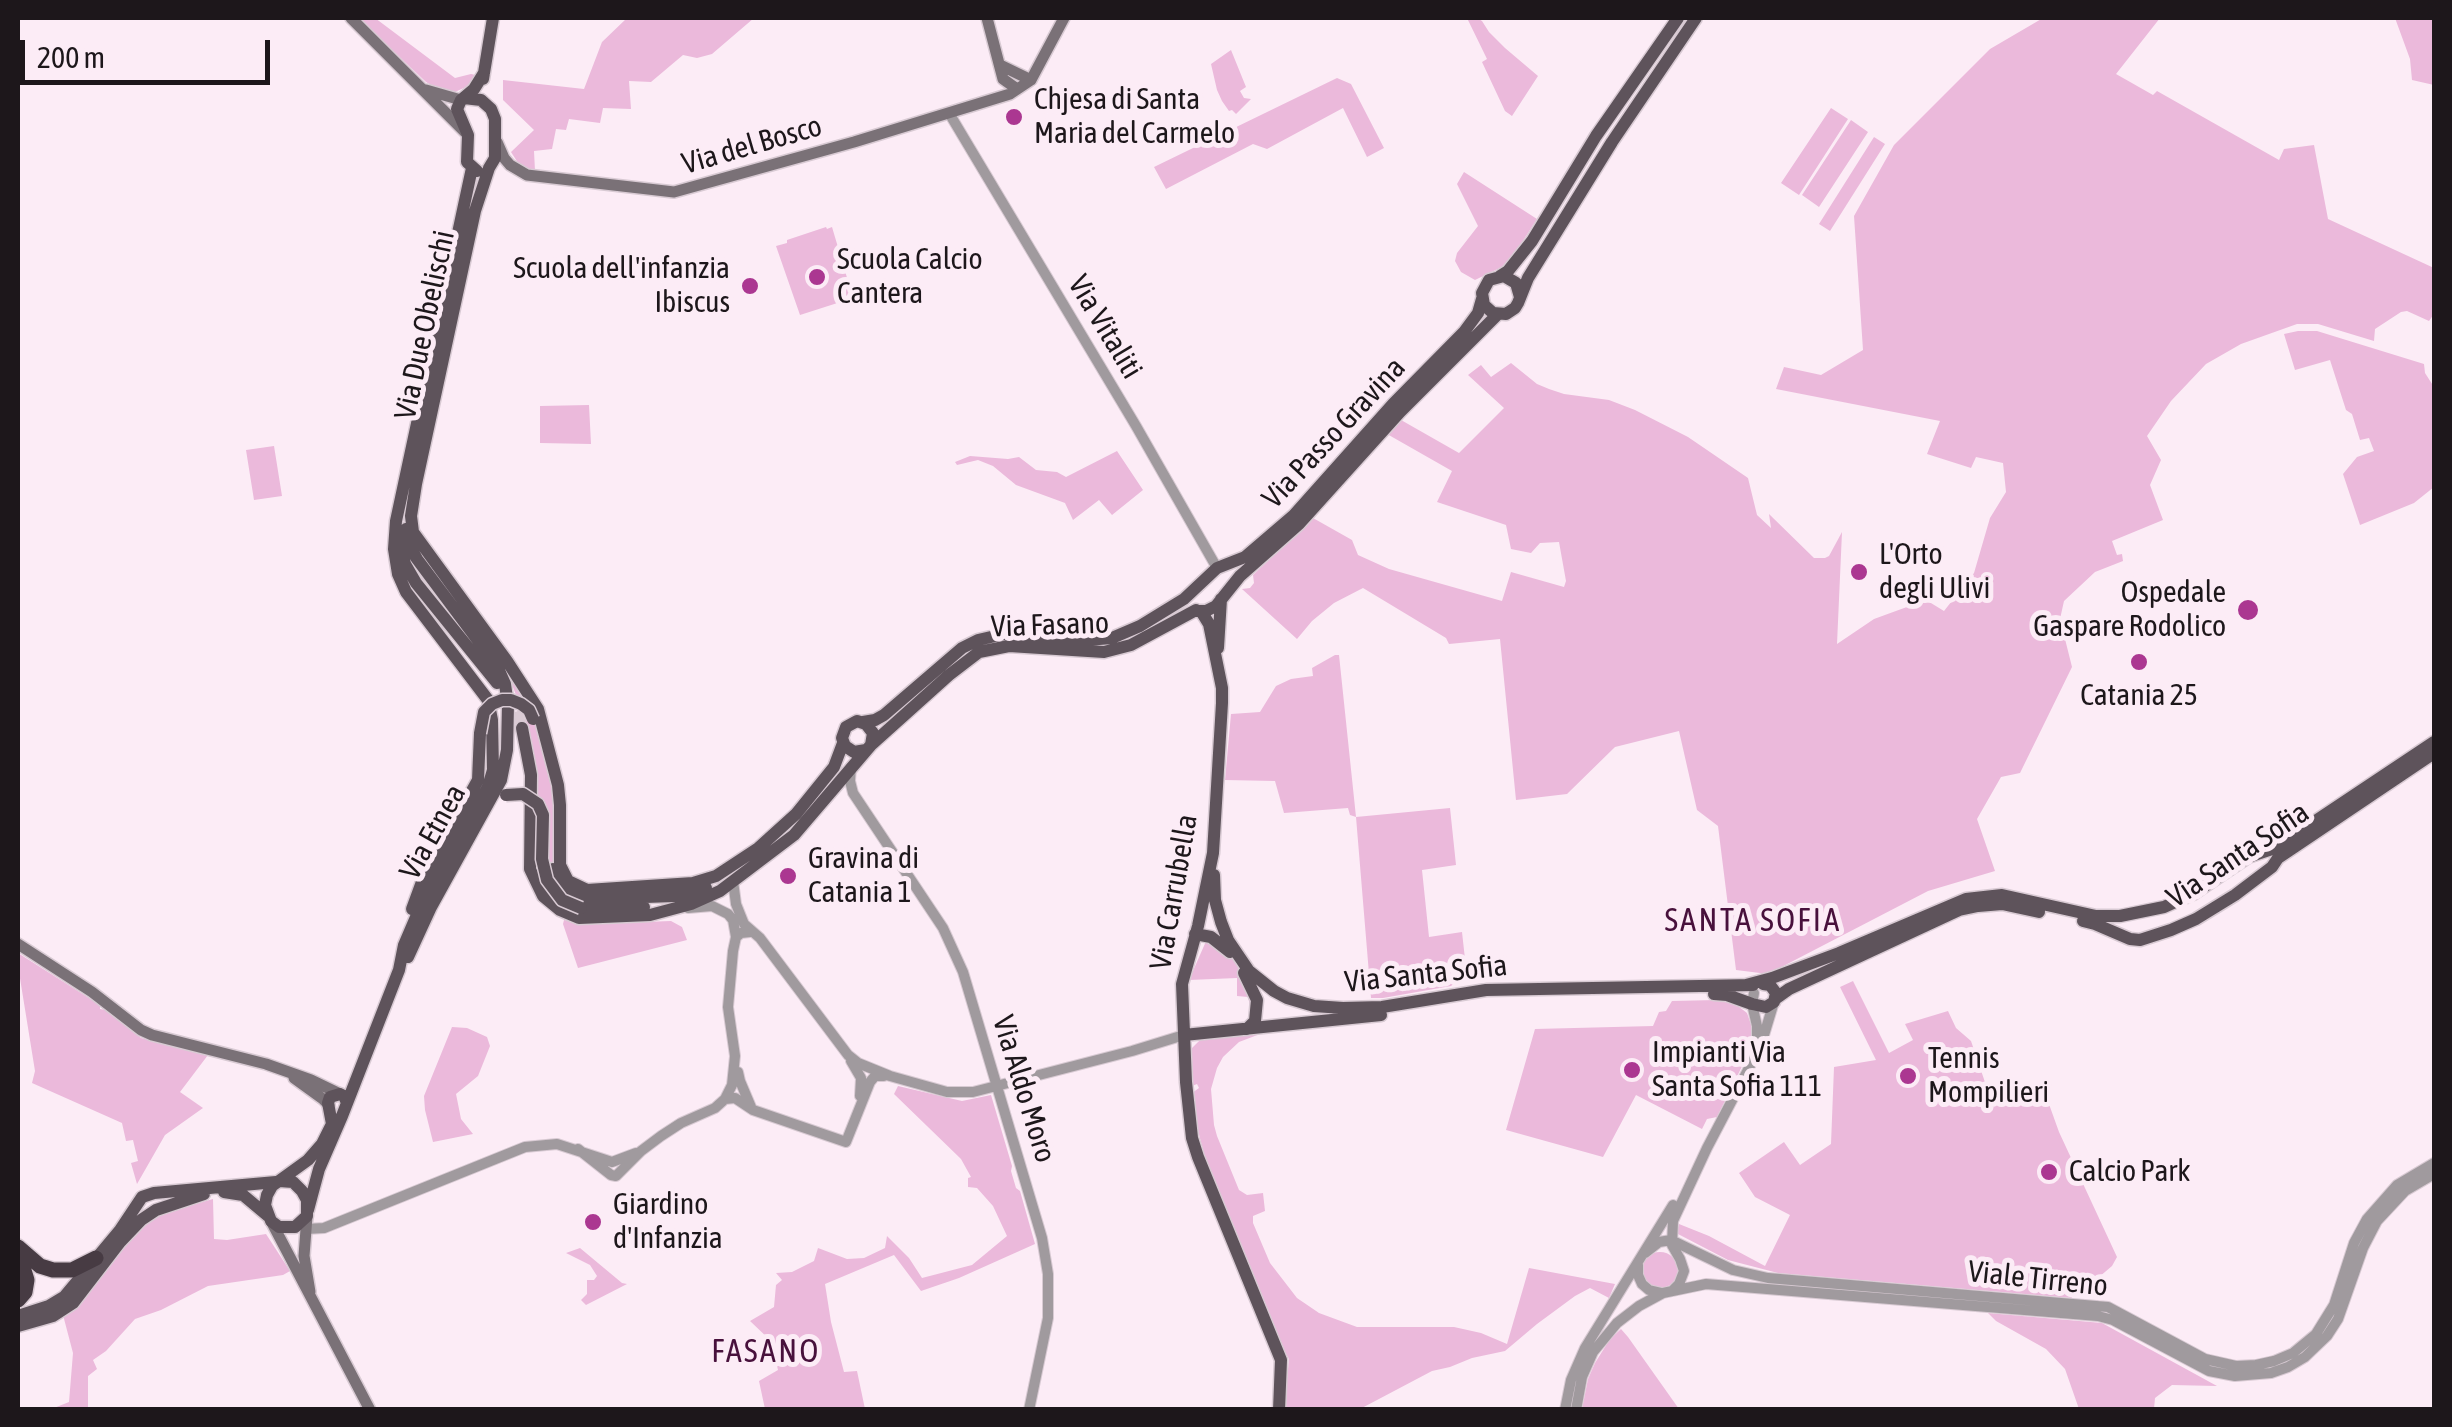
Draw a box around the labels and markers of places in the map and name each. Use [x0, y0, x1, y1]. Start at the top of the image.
place label: Chjesa di Santa Maria del Carmelo [1034, 82, 1235, 152]
marker: Chjesa di Santa Maria del Carmelo [1003, 106, 1025, 128]
place label: Scuola Calcio Cantera [837, 242, 982, 312]
place label: Scuola dell'infanzia Ibiscus [513, 251, 730, 322]
marker: Scuola Calcio Cantera [806, 266, 828, 288]
marker: Scuola dell'infanzia Ibiscus [739, 275, 761, 297]
place label: L'Orto degli Ulivi [1879, 537, 1991, 608]
marker: L'Orto degli Ulivi [1848, 561, 1870, 583]
place label: Ospedale Gaspare Rodolico [2033, 575, 2226, 646]
marker: Ospedale Gaspare Rodolico [2235, 597, 2261, 623]
marker: Catania 25 [2128, 651, 2150, 673]
place label: Catania 25 [2080, 678, 2198, 714]
place label: Gravina di Catania 1 [808, 841, 919, 912]
marker: Gravina di Catania 1 [777, 865, 799, 887]
place label: Impianti Via Santa Sofia 111 [1652, 1035, 1822, 1106]
place label: Tennis Mompilieri [1928, 1041, 2049, 1112]
marker: Impianti Via Santa Sofia 111 [1621, 1059, 1643, 1081]
marker: Tennis Mompilieri [1897, 1065, 1919, 1087]
place label: Calcio Park [2069, 1154, 2190, 1190]
marker: Calcio Park [2038, 1161, 2060, 1183]
place label: Giardino d'Infanzia [613, 1187, 723, 1258]
marker: Giardino d'Infanzia [582, 1211, 604, 1233]

